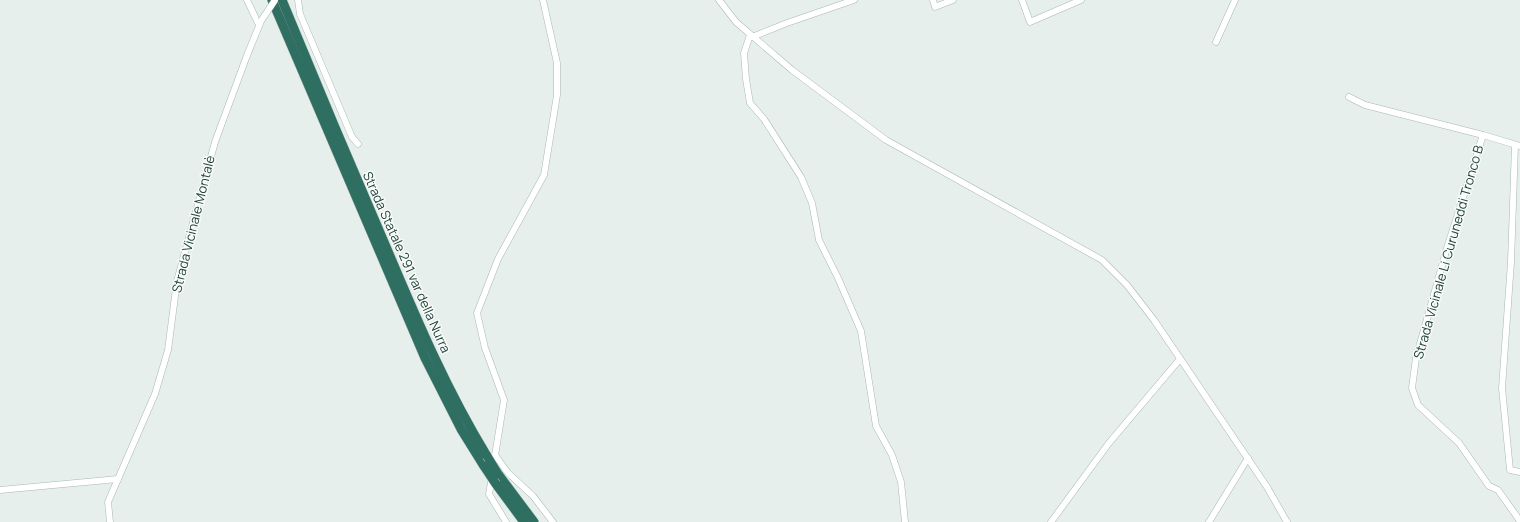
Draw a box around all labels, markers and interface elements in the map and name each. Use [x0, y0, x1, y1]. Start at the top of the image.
street label: Strada Vicinale Li Curuneddi Tronco B [1409, 143, 1487, 361]
street label: Strada Vicinale Montalè [167, 153, 219, 294]
street label: Strada Statale 291 var della Nurra [359, 169, 455, 355]

